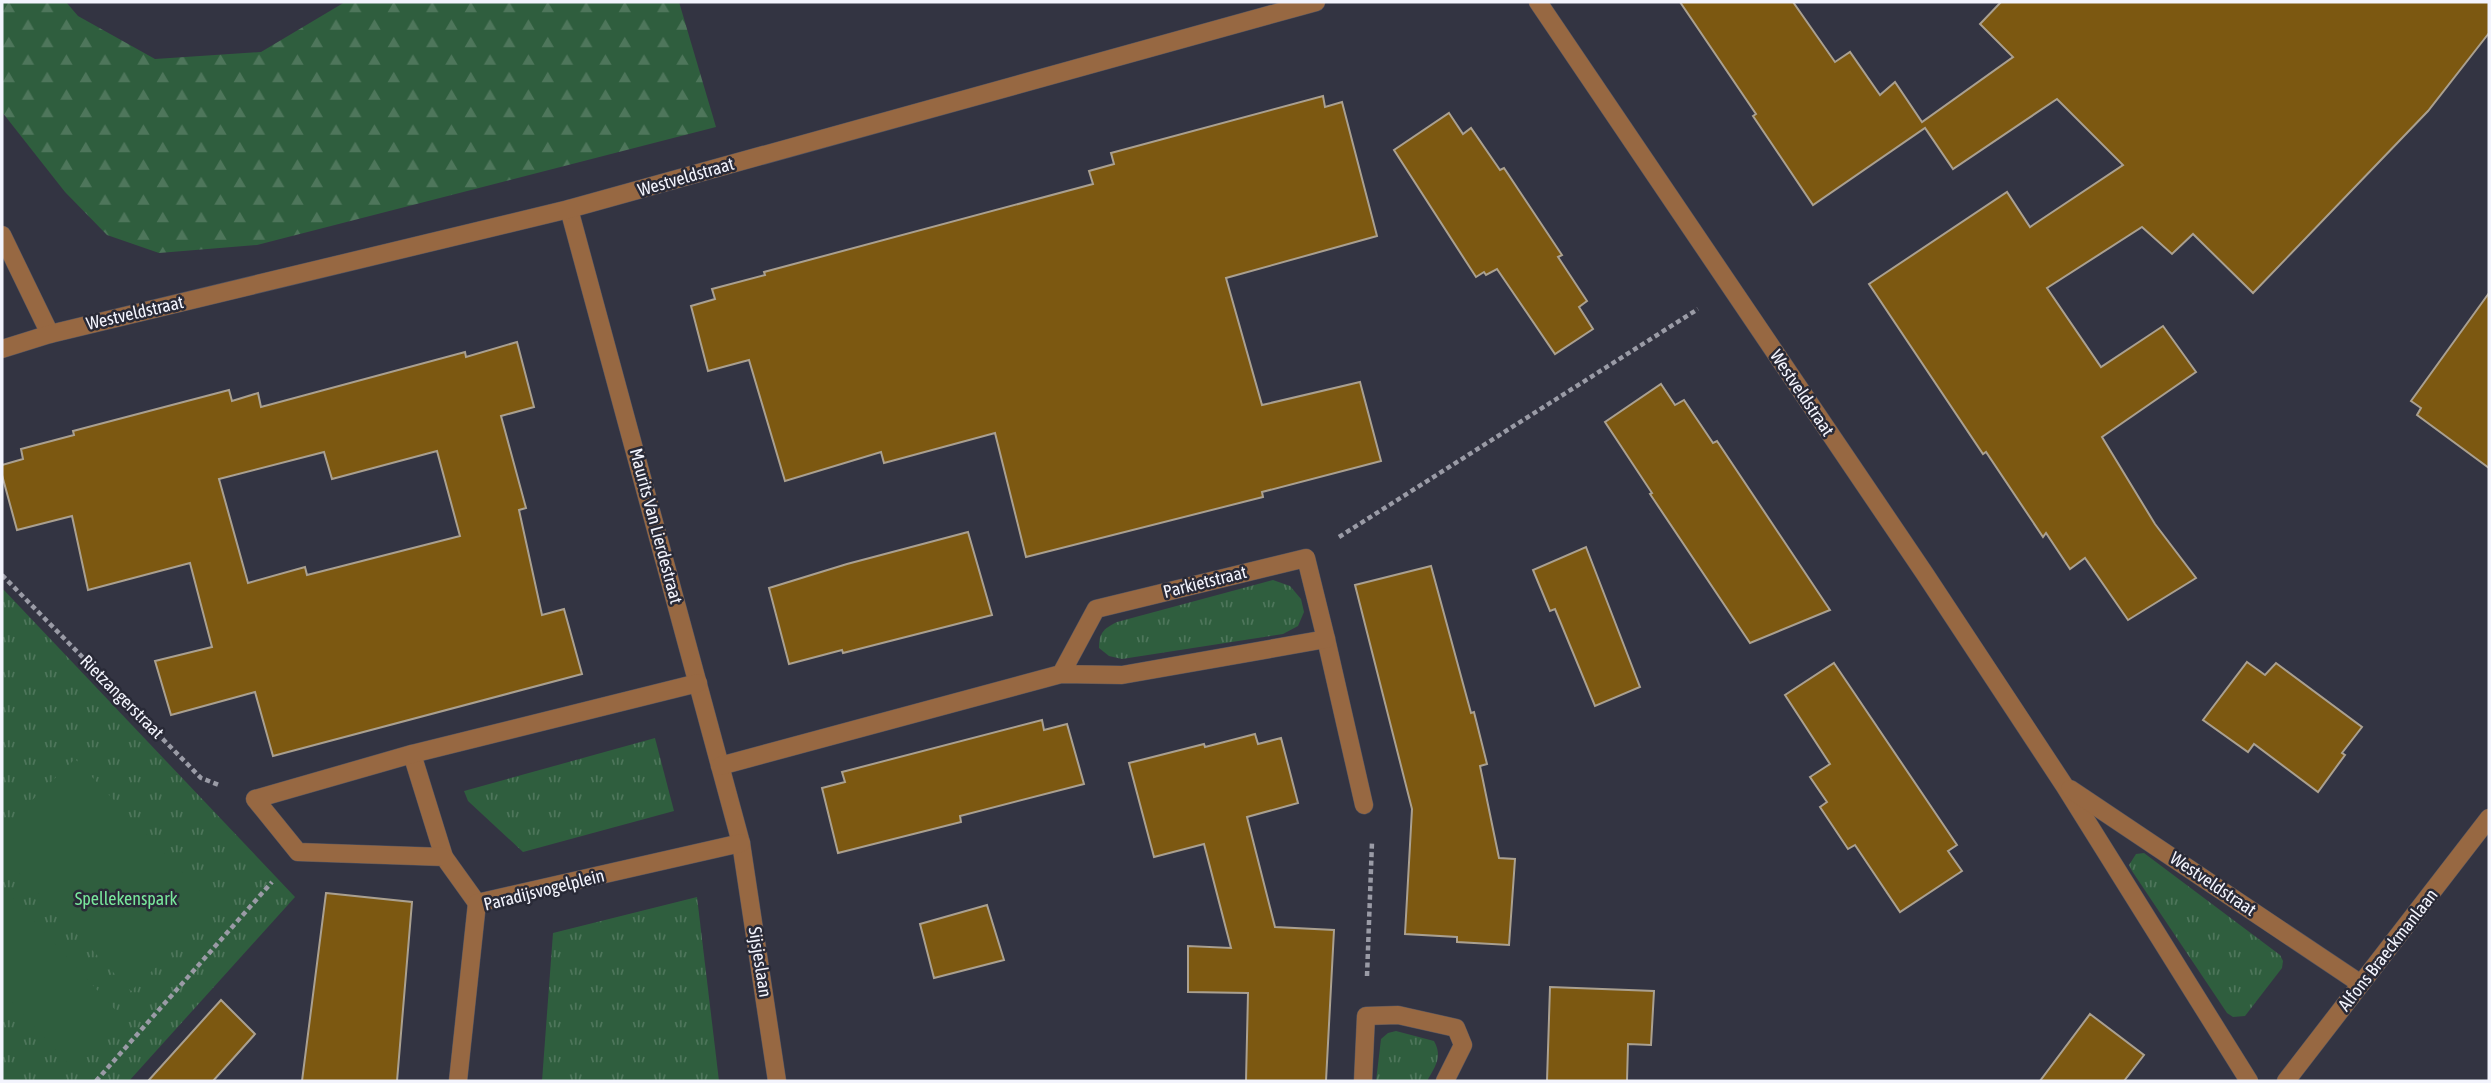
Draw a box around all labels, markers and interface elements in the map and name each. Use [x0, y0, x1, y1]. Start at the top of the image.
street label: Westveldstraat [635, 153, 736, 200]
street label: Westveldstraat [84, 291, 186, 334]
street label: Westveldstraat [1766, 346, 1839, 440]
street label: Maurits Van Lierdestraat [626, 446, 687, 606]
street label: Parkietstraat [1161, 561, 1249, 602]
street label: Rietzangerstraat [76, 651, 168, 743]
street label: Westveldstraat [2166, 847, 2260, 920]
street label: Paradijsvogelplein [481, 864, 606, 915]
street label: Alfons Braeckmanlaan [2333, 884, 2442, 1015]
park label: Spellekenspark [75, 888, 177, 909]
street label: Sijsjeslaan [745, 925, 776, 999]

